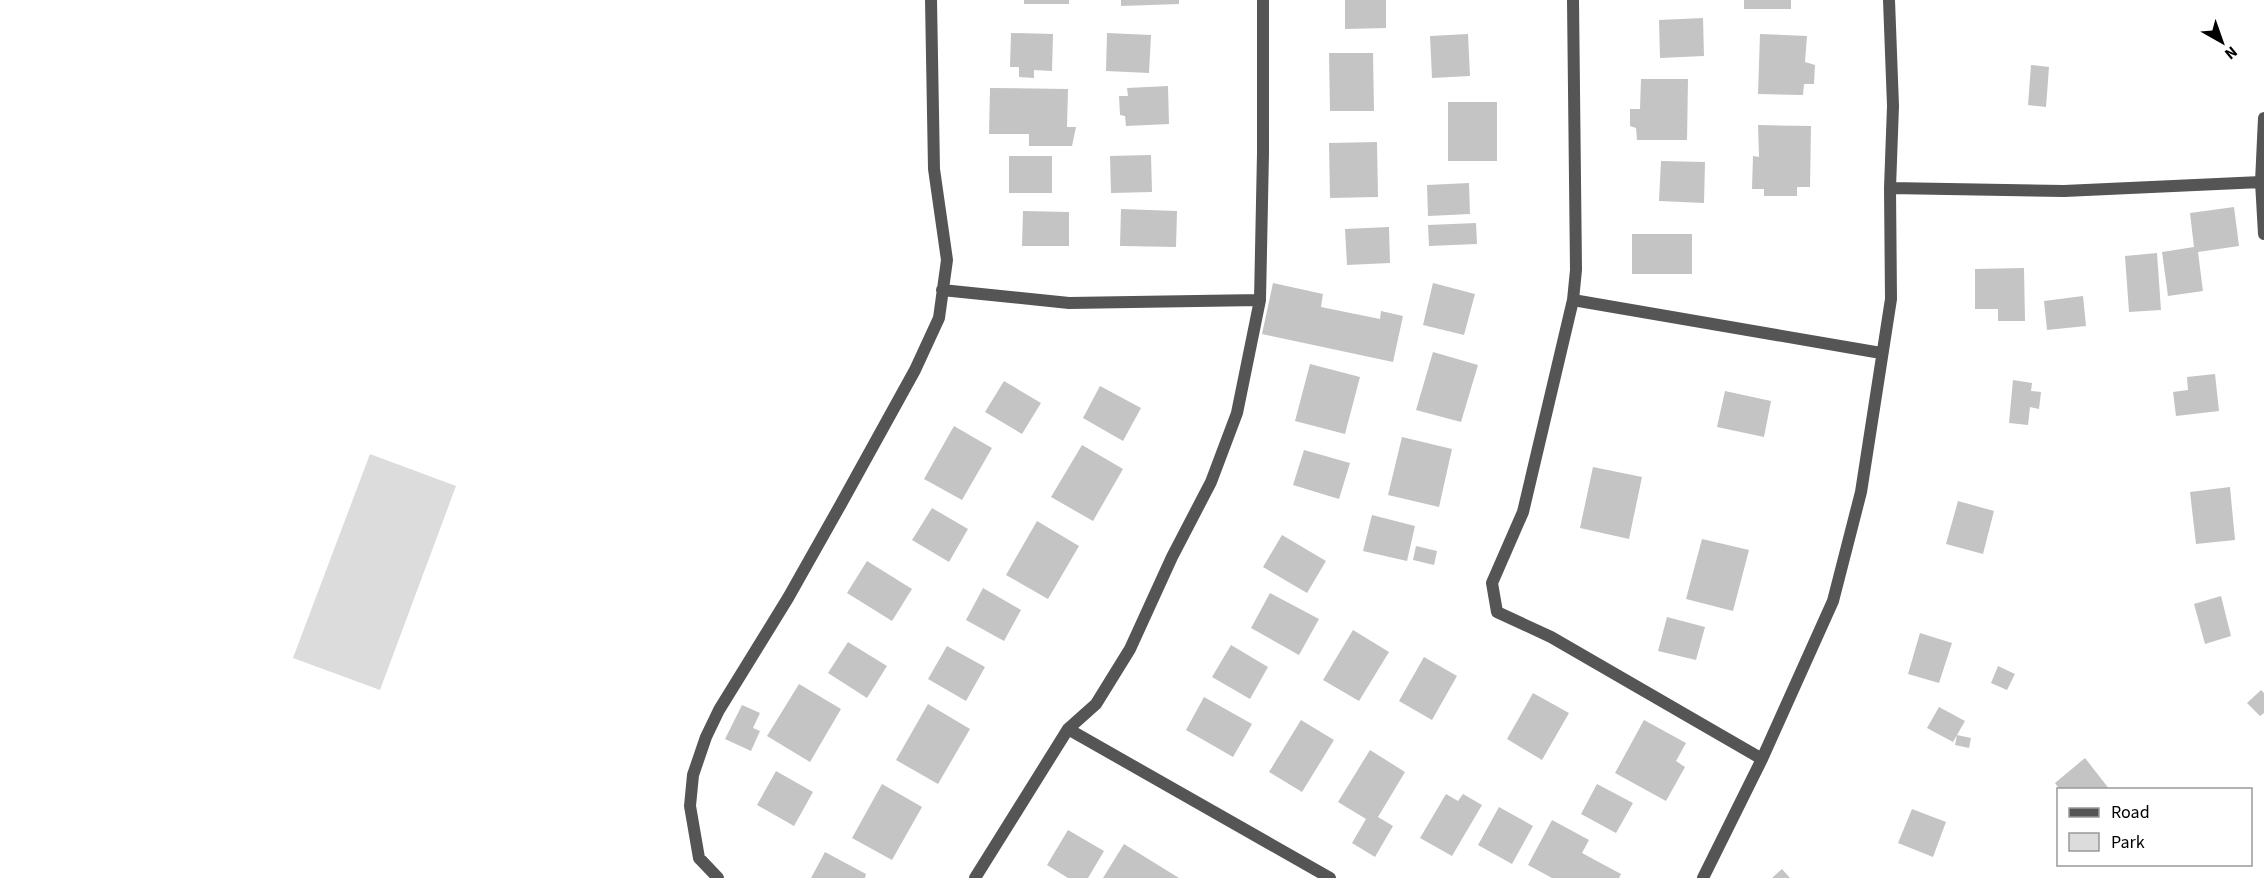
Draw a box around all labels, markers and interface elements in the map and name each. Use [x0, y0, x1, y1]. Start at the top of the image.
north arrow [2192, 12, 2252, 72]
text: N [2220, 41, 2242, 65]
legend [2057, 788, 2252, 866]
text: Road [2111, 800, 2150, 825]
text: Park [2111, 830, 2145, 855]

